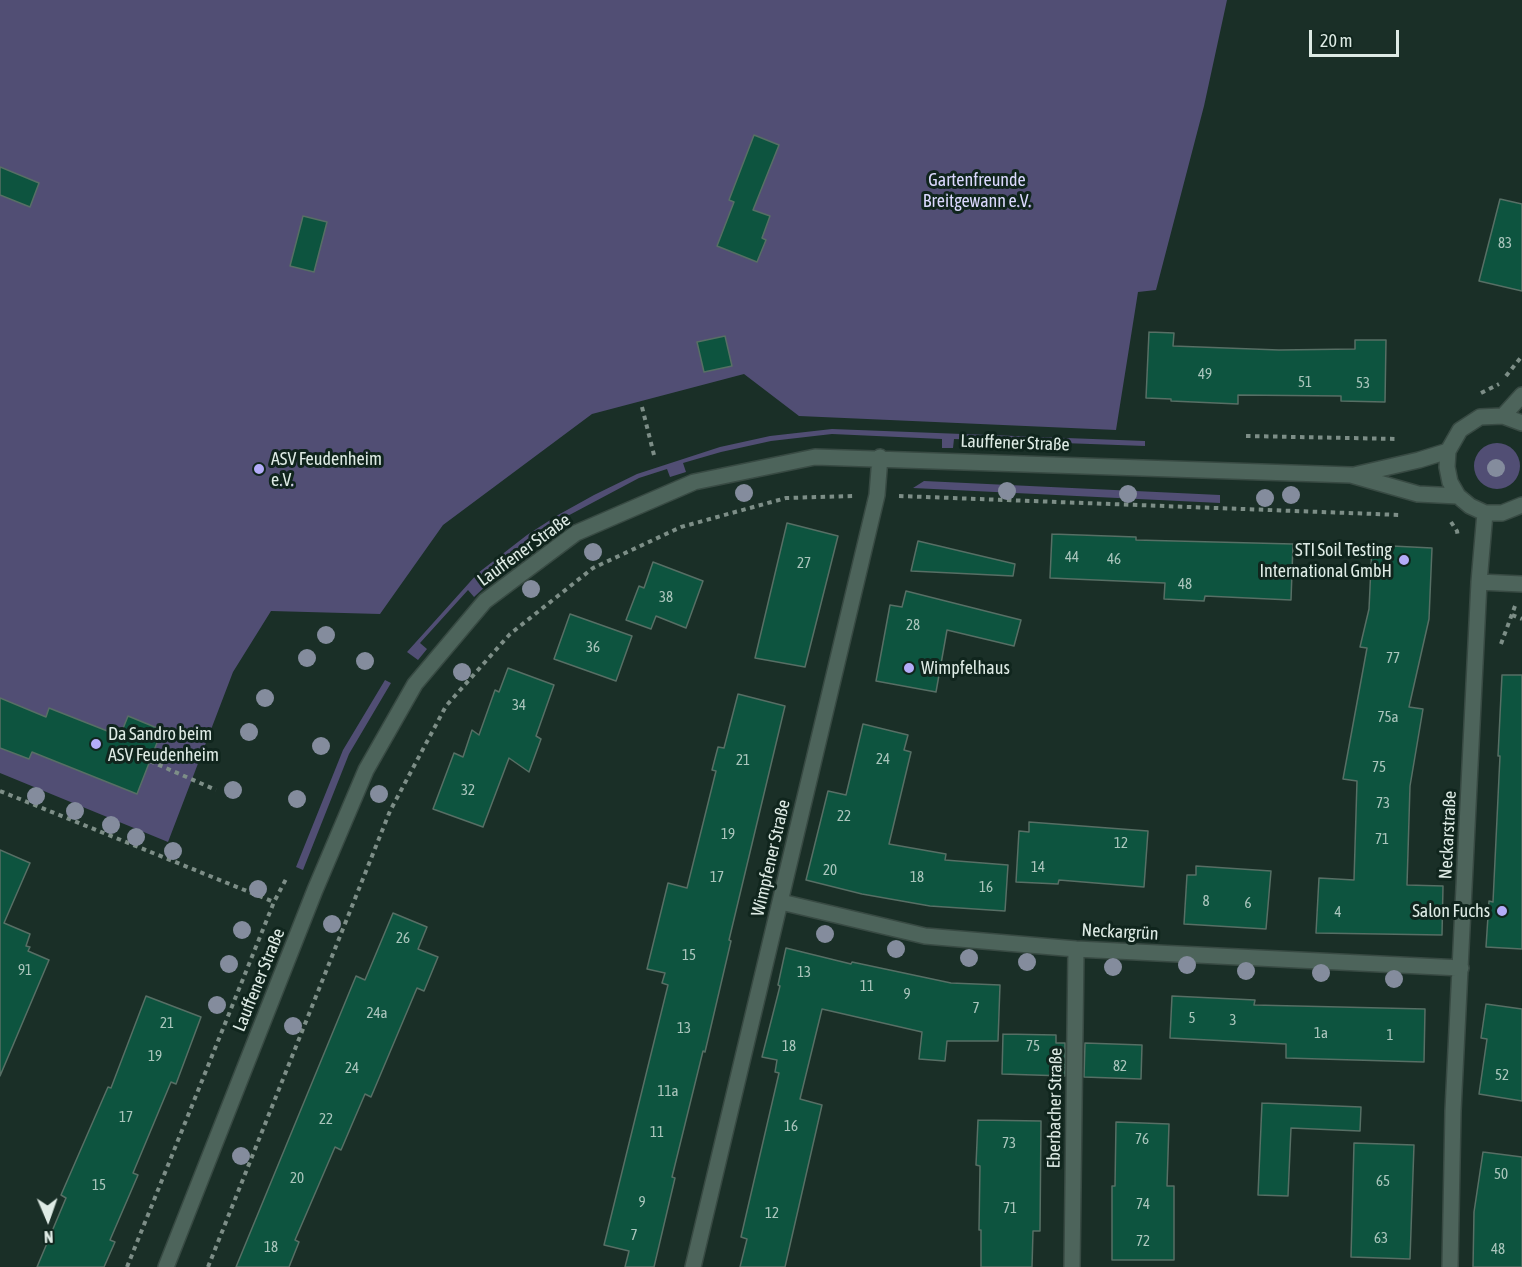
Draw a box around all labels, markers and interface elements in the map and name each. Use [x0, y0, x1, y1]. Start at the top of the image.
scale bar [1312, 18, 1402, 56]
text: 20 m [1320, 30, 1352, 51]
park label: Gartenfreunde Breitgewann e.V. [923, 169, 1031, 212]
house number: 83 [1498, 234, 1512, 252]
house number: 49 [1198, 365, 1212, 383]
house number: 51 [1298, 373, 1312, 391]
house number: 53 [1356, 374, 1370, 392]
street label: Lauffener Straße [960, 430, 1070, 456]
place label: ASV Feudenheim e.V. [271, 448, 382, 490]
marker: ASV Feudenheim e.V. [252, 462, 266, 476]
street label: Lauffener Straße [473, 509, 575, 591]
place label: STI Soil Testing International GmbH [1259, 539, 1392, 582]
house number: 44 [1065, 548, 1079, 566]
house number: 46 [1107, 550, 1121, 568]
marker: STI Soil Testing International GmbH [1397, 553, 1411, 567]
house number: 27 [797, 554, 811, 572]
house number: 48 [1178, 575, 1192, 593]
house number: 38 [659, 588, 673, 606]
house number: 28 [906, 616, 920, 634]
house number: 36 [586, 638, 600, 656]
house number: 77 [1386, 649, 1400, 667]
place label: Wimpfelhaus [921, 657, 1010, 679]
marker: Wimpfelhaus [902, 661, 916, 675]
house number: 34 [512, 696, 526, 714]
house number: 75a [1377, 708, 1399, 726]
place label: Da Sandro beim ASV Feudenheim [108, 723, 219, 766]
marker: Da Sandro beim ASV Feudenheim [89, 737, 103, 751]
house number: 24 [876, 750, 890, 768]
house number: 21 [736, 751, 750, 769]
house number: 75 [1372, 758, 1386, 776]
house number: 32 [461, 781, 475, 799]
street label: Neckarstraße [1435, 790, 1461, 880]
house number: 73 [1376, 794, 1390, 812]
street label: Wimpfener Straße [747, 798, 795, 918]
house number: 22 [837, 807, 851, 825]
house number: 19 [721, 825, 735, 843]
house number: 71 [1375, 830, 1389, 848]
house number: 12 [1114, 834, 1128, 852]
house number: 14 [1031, 858, 1045, 876]
house number: 20 [823, 861, 837, 879]
house number: 17 [710, 868, 724, 886]
house number: 18 [910, 868, 924, 886]
house number: 16 [979, 878, 993, 896]
house number: 8 [1202, 892, 1210, 910]
house number: 6 [1244, 894, 1252, 912]
place label: Salon Fuchs [1412, 900, 1490, 922]
house number: 4 [1334, 903, 1342, 921]
marker: Salon Fuchs [1495, 904, 1509, 918]
street label: Neckargrün [1081, 919, 1159, 945]
street label: Lauffener Straße [229, 925, 289, 1035]
house number: 26 [396, 929, 410, 947]
house number: 15 [682, 946, 696, 964]
house number: 91 [18, 961, 32, 979]
house number: 13 [797, 963, 811, 981]
house number: 11 [860, 977, 874, 995]
house number: 9 [903, 985, 911, 1003]
house number: 7 [972, 999, 980, 1017]
house number: 24a [366, 1004, 388, 1022]
house number: 5 [1188, 1009, 1196, 1027]
house number: 3 [1229, 1011, 1237, 1029]
house number: 21 [160, 1014, 174, 1032]
house number: 13 [677, 1019, 691, 1037]
house number: 1a [1314, 1024, 1328, 1042]
house number: 1 [1386, 1026, 1394, 1044]
house number: 18 [782, 1037, 796, 1055]
house number: 75 [1026, 1037, 1040, 1055]
house number: 19 [148, 1047, 162, 1065]
street label: Eberbacher Straße [1043, 1048, 1067, 1168]
house number: 82 [1113, 1057, 1127, 1075]
house number: 24 [345, 1059, 359, 1077]
house number: 52 [1495, 1066, 1509, 1084]
house number: 11a [657, 1082, 679, 1100]
house number: 17 [119, 1108, 133, 1126]
house number: 22 [319, 1110, 333, 1128]
house number: 16 [784, 1117, 798, 1135]
house number: 11 [650, 1123, 664, 1141]
house number: 76 [1135, 1130, 1149, 1148]
house number: 73 [1002, 1134, 1016, 1152]
house number: 50 [1494, 1165, 1508, 1183]
house number: 20 [290, 1169, 304, 1187]
house number: 65 [1376, 1172, 1390, 1190]
house number: 15 [92, 1176, 106, 1194]
north arrow [18, 1189, 78, 1249]
house number: 9 [638, 1193, 646, 1211]
house number: 74 [1136, 1195, 1150, 1213]
house number: 71 [1003, 1199, 1017, 1217]
house number: 12 [765, 1204, 779, 1222]
house number: 7 [630, 1226, 638, 1244]
text: N [44, 1228, 54, 1246]
house number: 63 [1374, 1229, 1388, 1247]
house number: 72 [1136, 1232, 1150, 1250]
house number: 18 [264, 1238, 278, 1256]
house number: 48 [1491, 1240, 1505, 1258]

